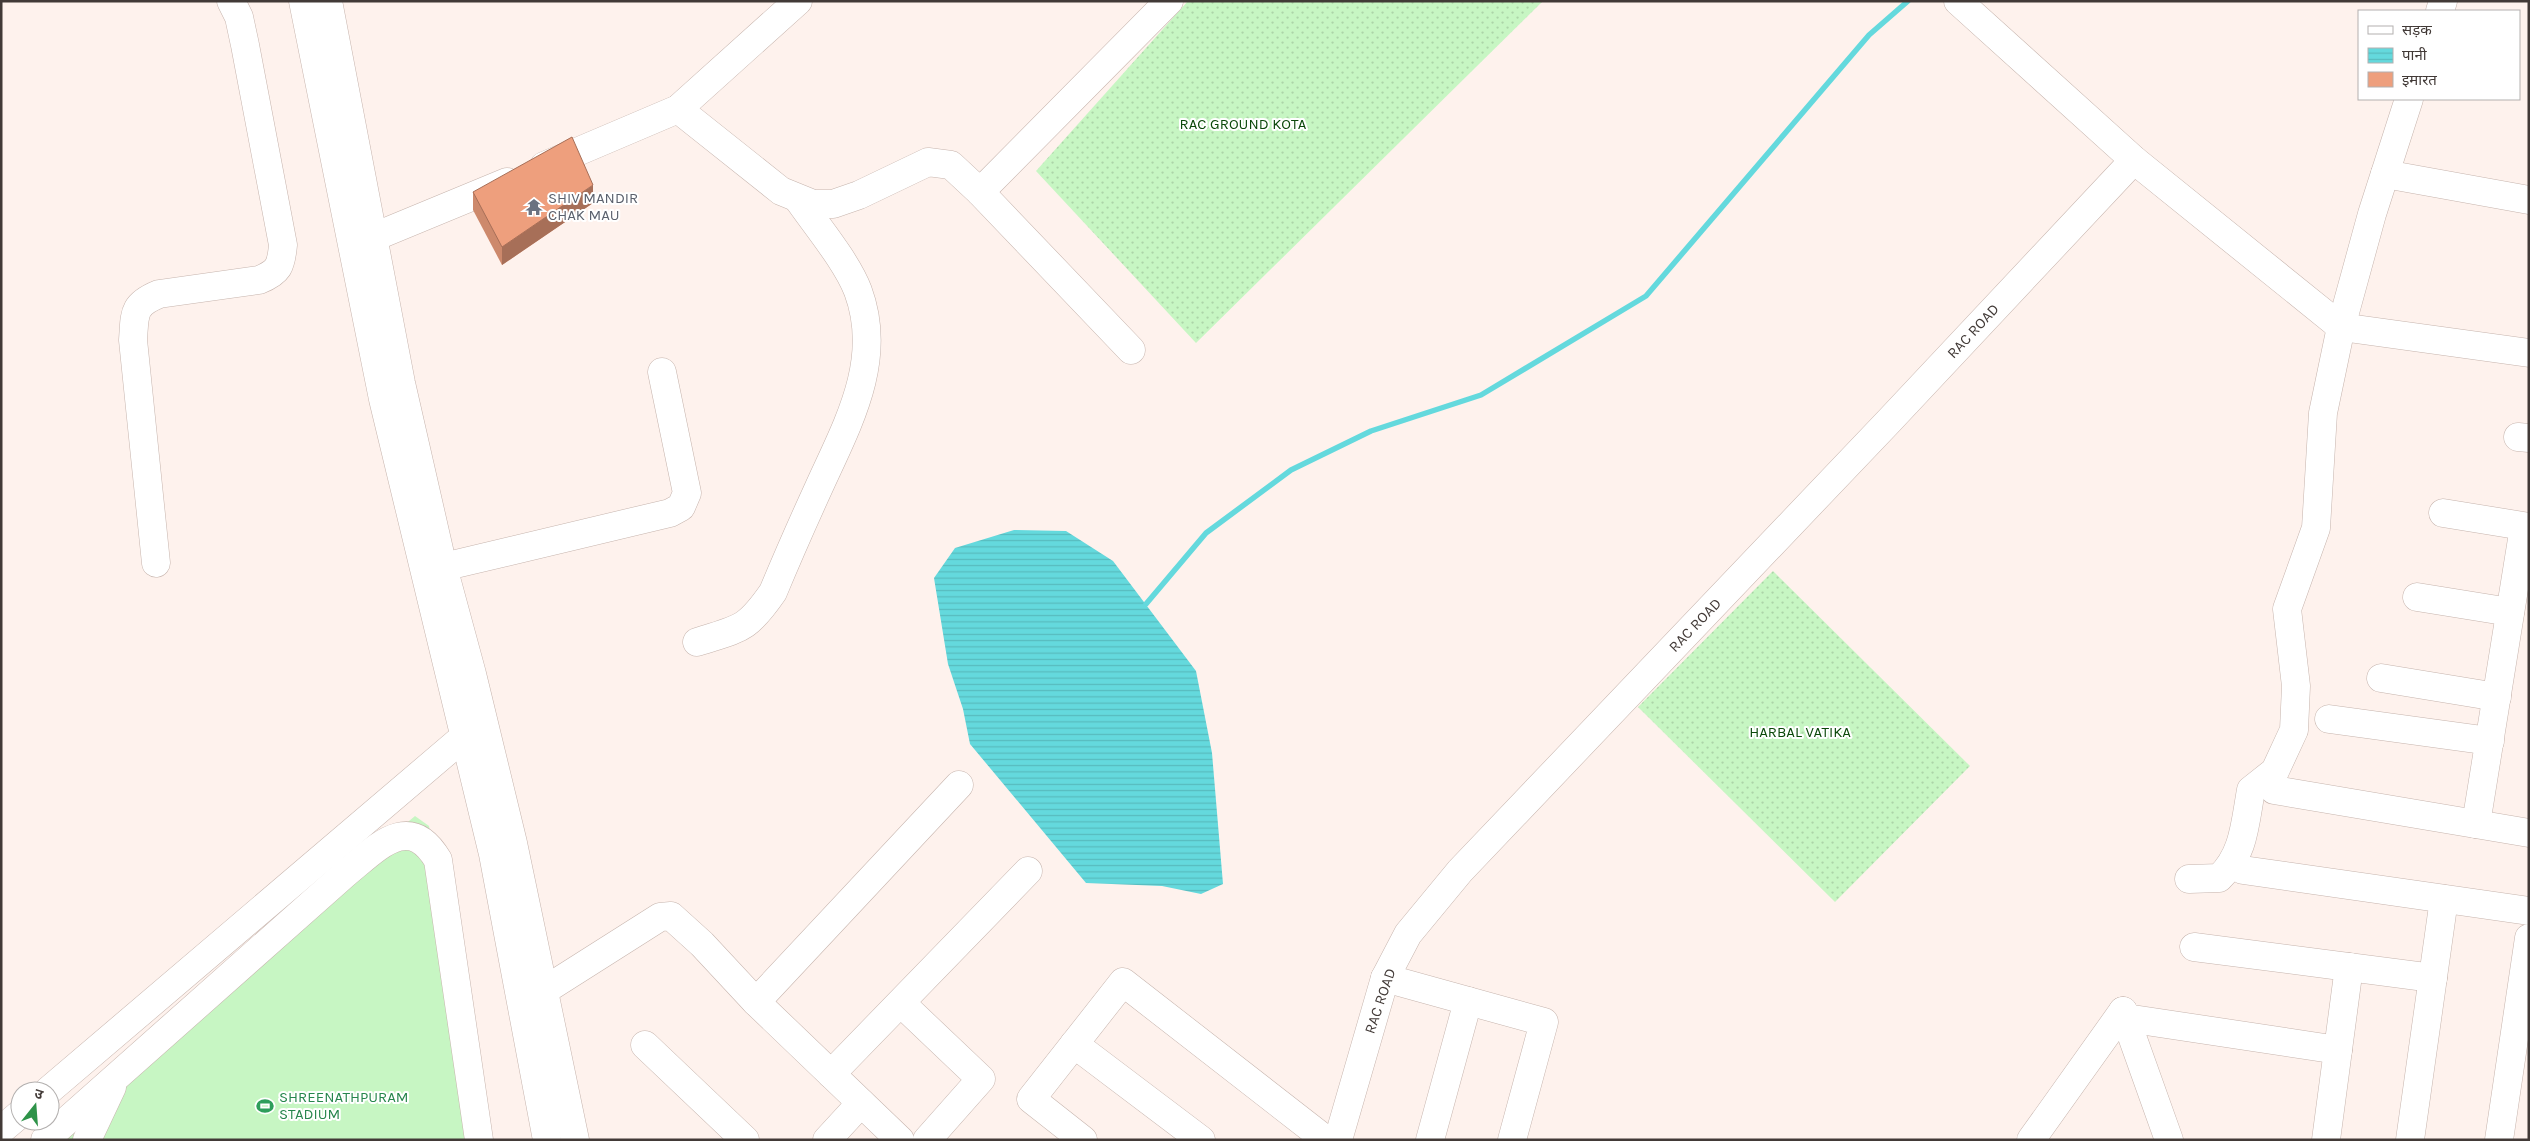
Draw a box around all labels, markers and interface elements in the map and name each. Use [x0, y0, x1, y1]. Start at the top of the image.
legend [2358, 10, 2520, 100]
text: सड़क [2402, 21, 2432, 39]
text: पानी [2402, 46, 2428, 64]
text: इमारत [2402, 71, 2437, 89]
park label: RAC GROUND KOTA [1180, 115, 1307, 133]
place label: SHIV MANDIR CHAK MAU [548, 189, 638, 224]
temple icon: SHIV MANDIR CHAK MAU [524, 197, 544, 217]
street label: RAC ROAD [1943, 300, 2003, 362]
street label: RAC ROAD [1665, 594, 1725, 656]
park label: HARBAL VATIKA [1749, 723, 1851, 741]
street label: RAC ROAD [1360, 966, 1400, 1036]
north arrow [10, 1081, 60, 1131]
text: उ [32, 1085, 46, 1104]
place label: SHREENATHPURAM STADIUM [279, 1088, 409, 1123]
sports icon: SHREENATHPURAM STADIUM [255, 1096, 275, 1116]

